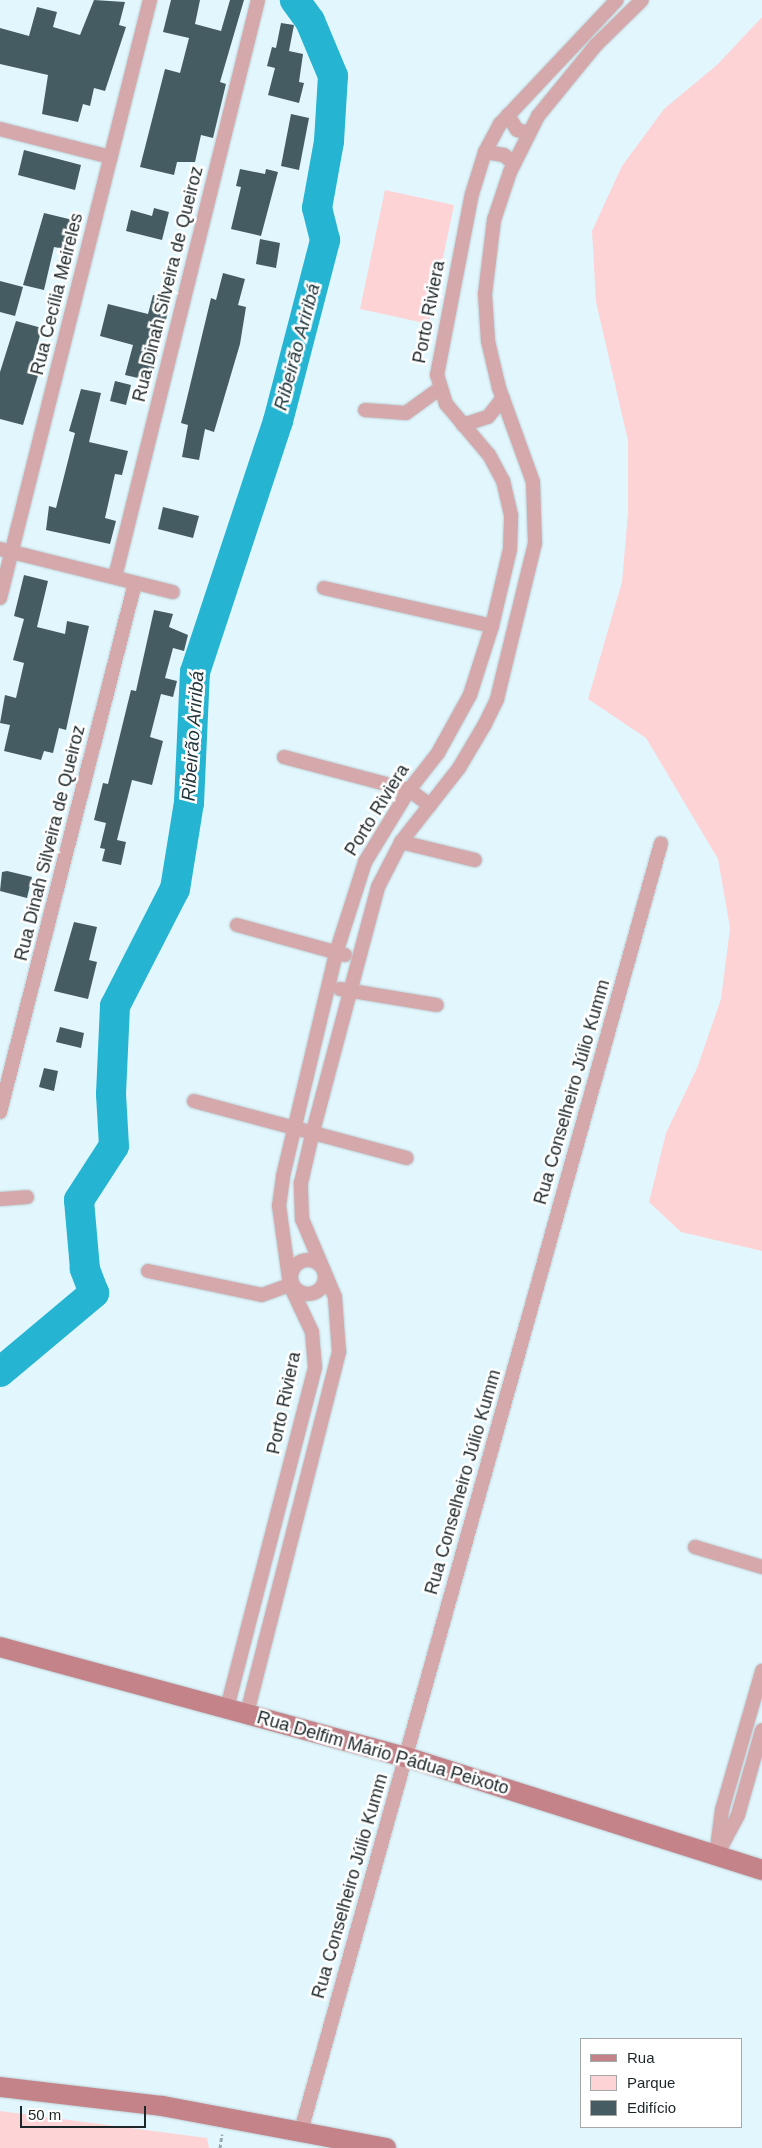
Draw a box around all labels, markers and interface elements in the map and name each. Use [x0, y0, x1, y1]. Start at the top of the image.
street label: Rua Dinah Silveira de Queiroz [128, 164, 208, 404]
street label: Rua Cecília Meireles [26, 211, 88, 377]
street label: Porto Riviera [408, 259, 450, 365]
water label: Ribeirão Ariribá [269, 281, 325, 413]
water label: Ribeirão Ariribá [177, 670, 209, 802]
street label: Rua Dinah Silveira de Queiroz [10, 723, 90, 963]
street label: Porto Riviera [340, 760, 414, 860]
street label: Rua Conselheiro Júlio Kumm [529, 977, 615, 1207]
street label: Porto Riviera [263, 1350, 305, 1456]
street label: Rua Conselheiro Júlio Kumm [420, 1367, 506, 1597]
street label: Rua Delfim Mário Pádua Peixoto [255, 1707, 511, 1799]
street label: Rua Conselheiro Júlio Kumm [307, 1771, 393, 2001]
legend [580, 2038, 742, 2128]
text: Rua [627, 2049, 655, 2066]
text: Parque [627, 2074, 675, 2091]
scale bar [22, 2096, 149, 2128]
text: Edifício [627, 2099, 676, 2116]
text: 50 m [28, 2106, 61, 2123]

